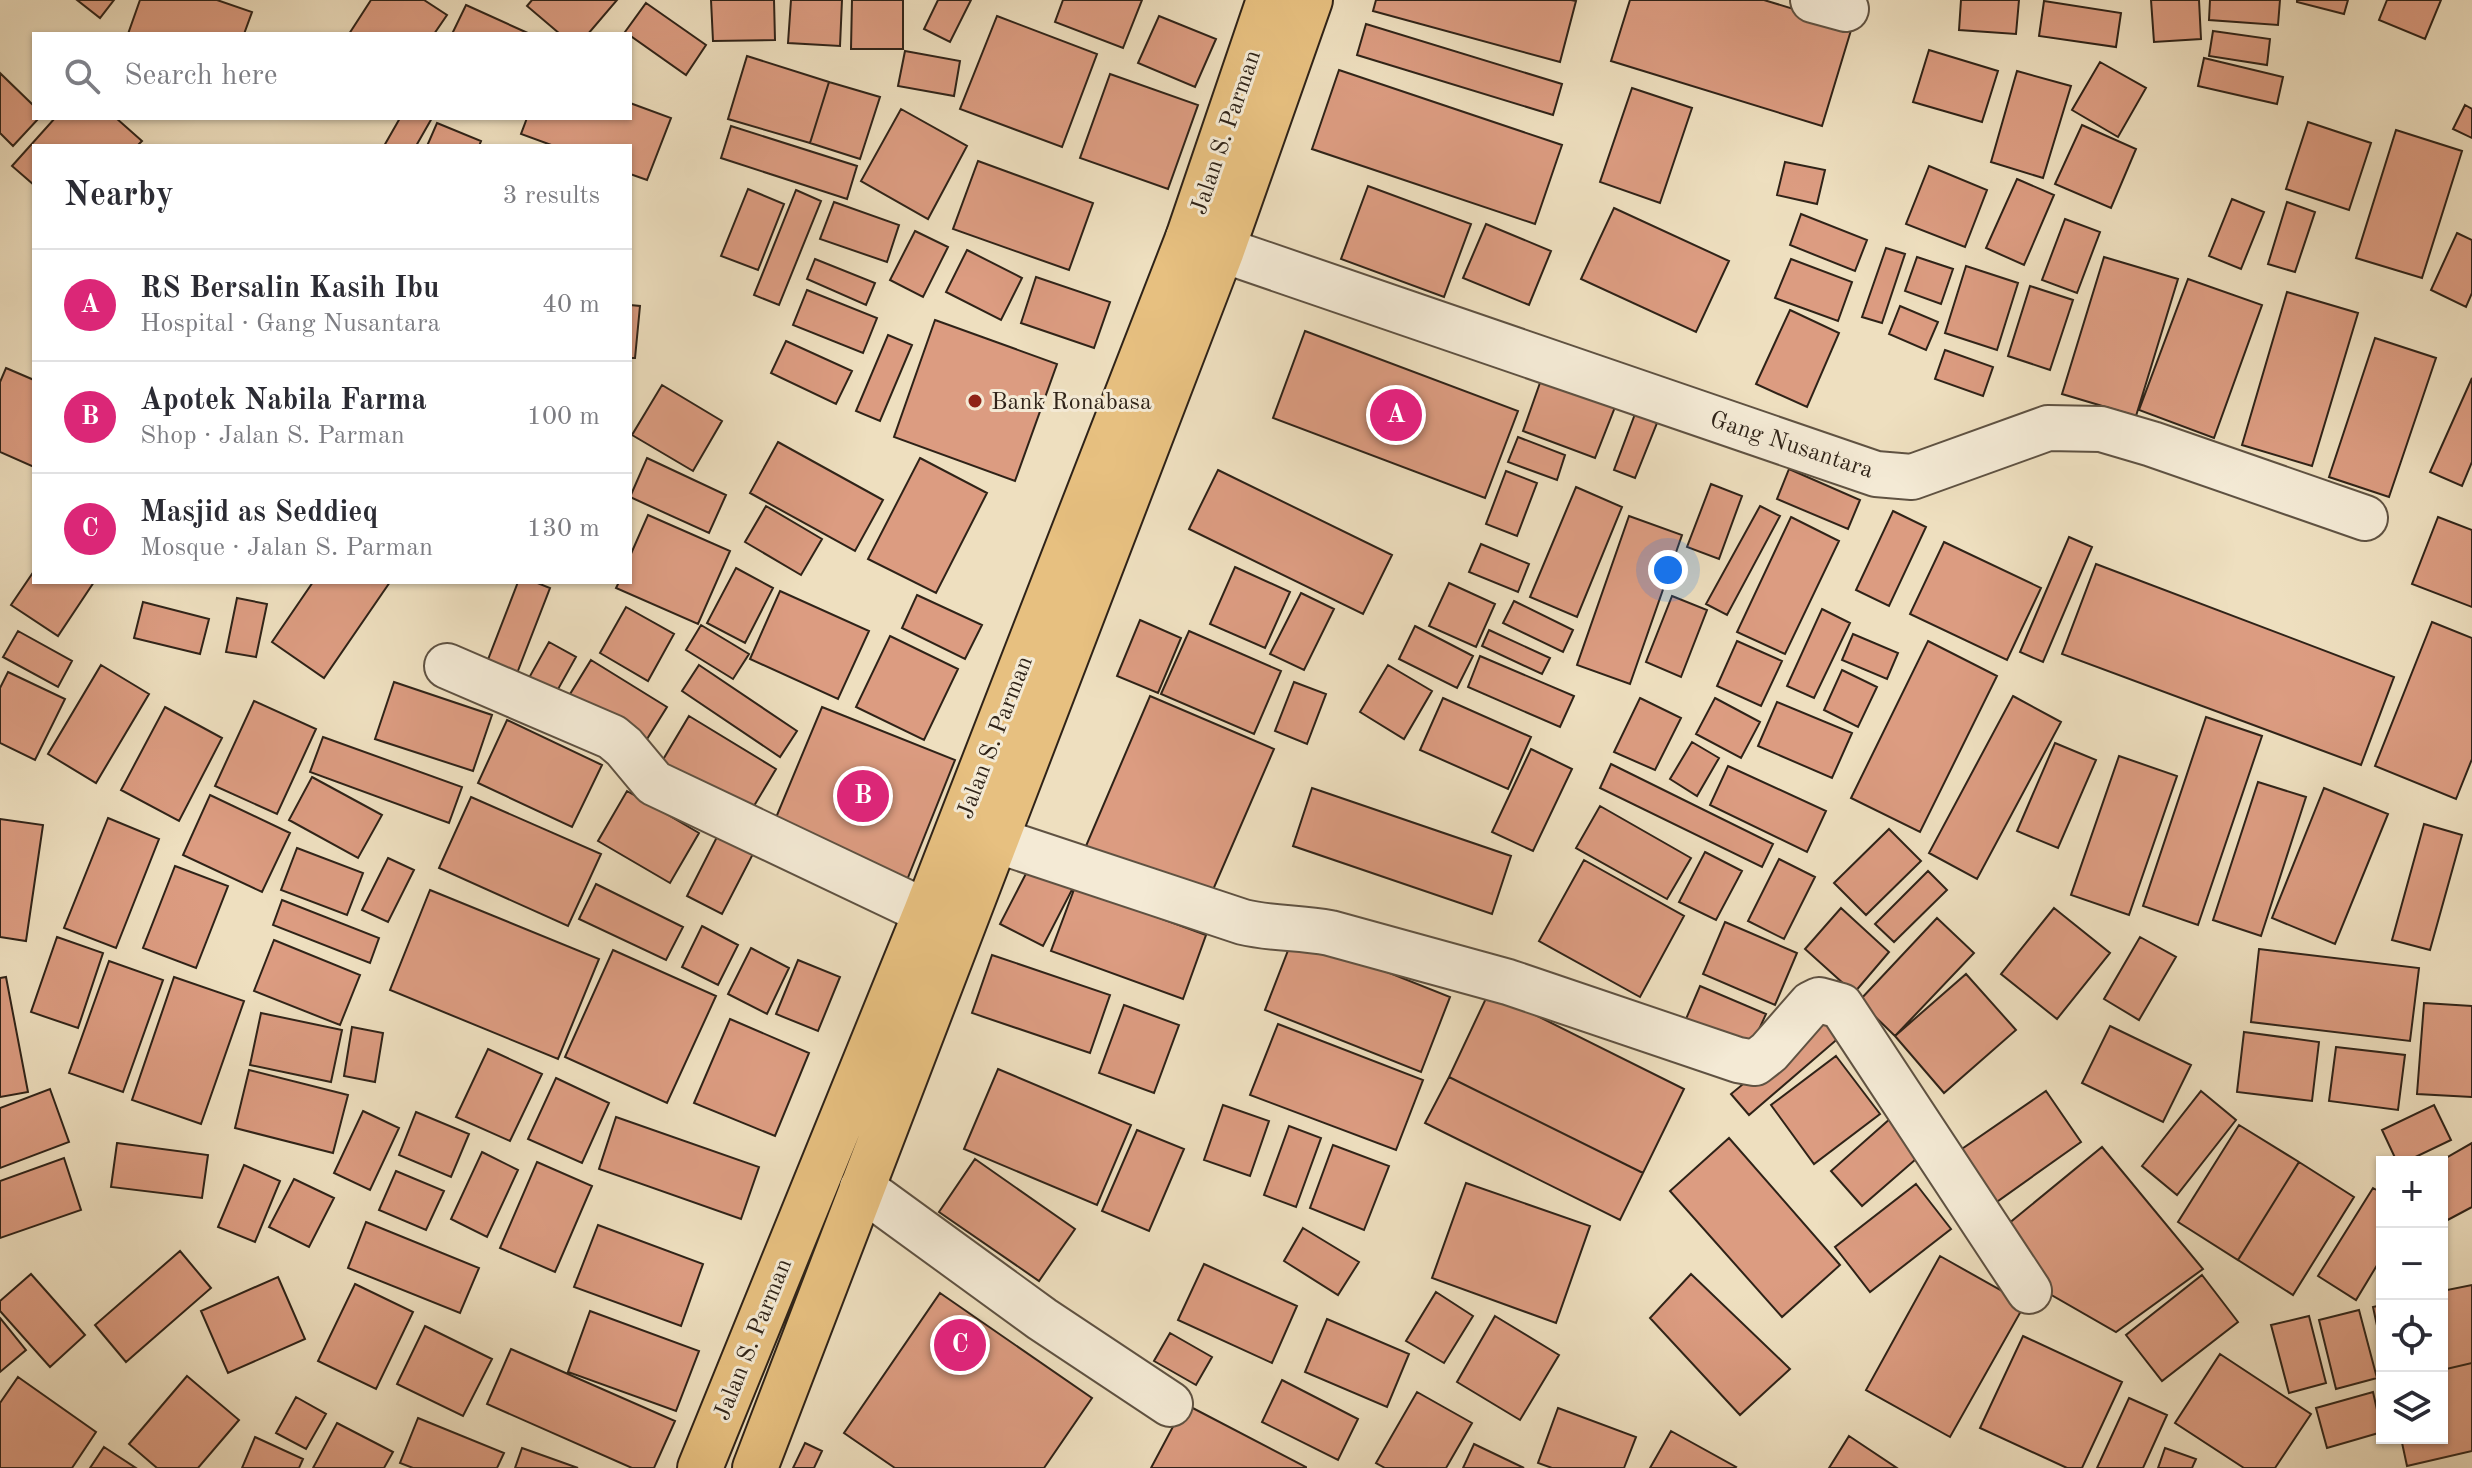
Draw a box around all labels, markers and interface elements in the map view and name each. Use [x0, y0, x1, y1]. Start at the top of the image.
search box [32, 32, 632, 120]
street label: Jalan S. Parman [1188, 47, 1266, 218]
icon: search [60, 54, 104, 98]
text: Search here [124, 61, 278, 91]
text: Nearby [64, 179, 174, 213]
text: 3 results [502, 183, 600, 209]
text: RS Bersalin Kasih Ibu [140, 274, 440, 304]
text: A [80, 292, 100, 318]
text: 40 m [542, 292, 600, 318]
text: Hospital · Gang Nusantara [140, 311, 440, 337]
pin: A [1370, 385, 1422, 445]
text: Apotek Nabila Farma [140, 386, 427, 416]
place label: Bank Ronabasa [991, 391, 1152, 415]
marker: Bank Ronabasa [966, 392, 984, 410]
text: B [81, 404, 99, 430]
text: 100 m [527, 404, 600, 430]
street label: Gang Nusantara [1707, 408, 1876, 484]
text: Shop · Jalan S. Parman [140, 423, 405, 449]
text: Masjid as Seddieq [140, 498, 378, 528]
text: C [81, 516, 99, 542]
text: 130 m [527, 516, 600, 542]
text: Mosque · Jalan S. Parman [140, 535, 433, 561]
your location [1648, 550, 1688, 590]
street label: Jalan S. Parman [954, 653, 1038, 822]
pin: B [837, 766, 889, 826]
map controls [2376, 1156, 2448, 1444]
button: + [2376, 1156, 2448, 1228]
button: − [2376, 1228, 2448, 1300]
street label: Jalan S. Parman [711, 1255, 797, 1424]
button: locate [2376, 1300, 2448, 1372]
pin: C [934, 1315, 986, 1375]
button: layers [2376, 1372, 2448, 1444]

